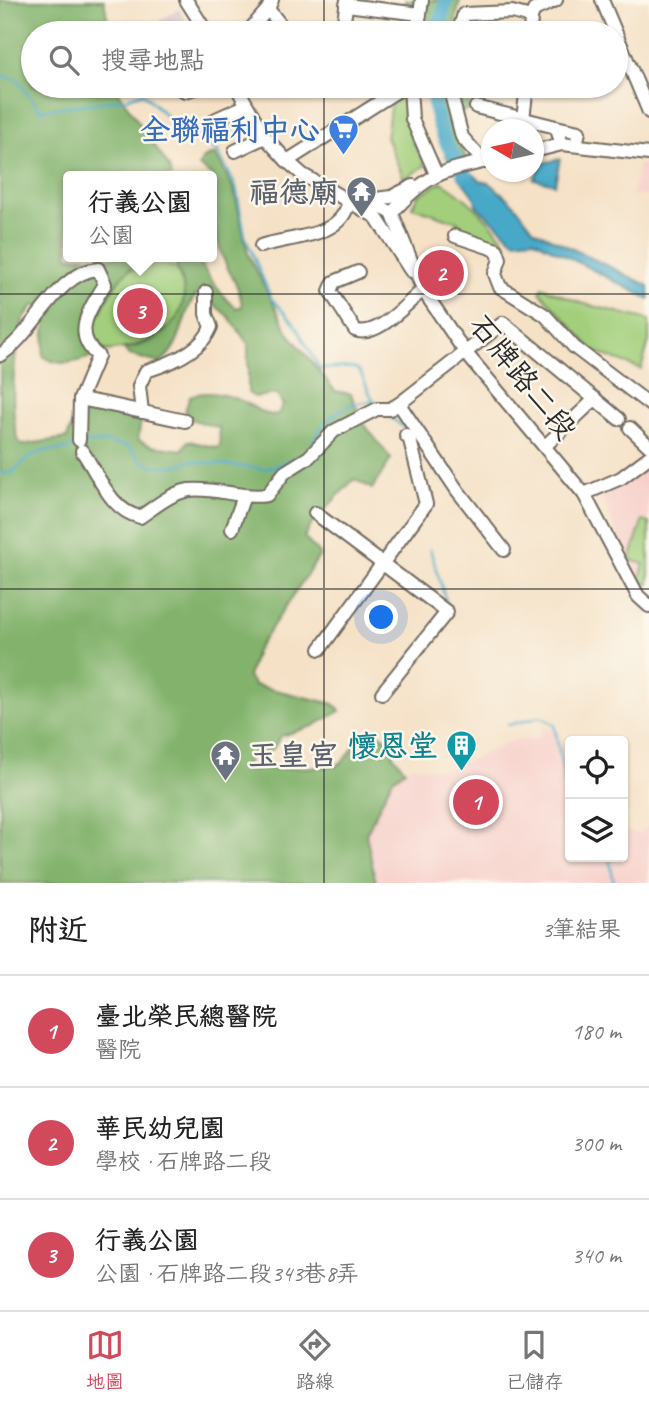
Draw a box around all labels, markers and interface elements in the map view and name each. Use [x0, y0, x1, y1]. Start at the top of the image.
search box [21, 21, 628, 98]
icon: search [45, 41, 83, 79]
text: 搜尋地點 [101, 44, 205, 77]
place label: 全聯福利中心 [140, 111, 320, 149]
supermarket icon: 全聯福利中心 [326, 113, 360, 157]
north arrow [481, 119, 544, 182]
popup [63, 171, 217, 262]
place label: 福德廟 [249, 173, 339, 211]
temple icon: 福德廟 [345, 175, 379, 219]
text: 行義公園 [88, 186, 192, 219]
text: 公園 [88, 221, 134, 250]
pin: 2 [418, 247, 464, 299]
pin: 3 [117, 285, 163, 337]
street label: 石牌路二段 [461, 307, 585, 447]
your location [364, 600, 398, 634]
place label: 懷恩堂 [348, 727, 438, 765]
building icon: 懷恩堂 [444, 729, 478, 773]
place label: 玉皇宮 [248, 736, 338, 774]
map controls [565, 736, 628, 862]
button: locate [565, 736, 628, 799]
temple icon: 玉皇宮 [208, 738, 242, 782]
pin: 1 [453, 776, 499, 828]
button: layers [565, 799, 628, 862]
text: 附近 [28, 911, 88, 949]
text: 3筆結果 [542, 915, 621, 944]
text: 臺北榮民總醫院 [95, 1000, 277, 1033]
text: 1 [46, 1017, 56, 1046]
text: 180 m [572, 1017, 621, 1046]
text: 醫院 [95, 1035, 141, 1064]
text: 華民幼兒園 [95, 1112, 225, 1145]
text: 2 [46, 1129, 56, 1158]
text: 300 m [572, 1129, 621, 1158]
text: 學校 · 石牌路二段 [95, 1147, 271, 1176]
text: 行義公園 [95, 1224, 199, 1257]
text: 3 [46, 1241, 56, 1270]
text: 340 m [572, 1241, 621, 1270]
text: 公園 · 石牌路二段343巷8弄 [95, 1259, 359, 1288]
tab: 地圖 [86, 1326, 124, 1394]
tab: 路線 [296, 1326, 334, 1394]
tab: 已儲存 [506, 1326, 563, 1394]

